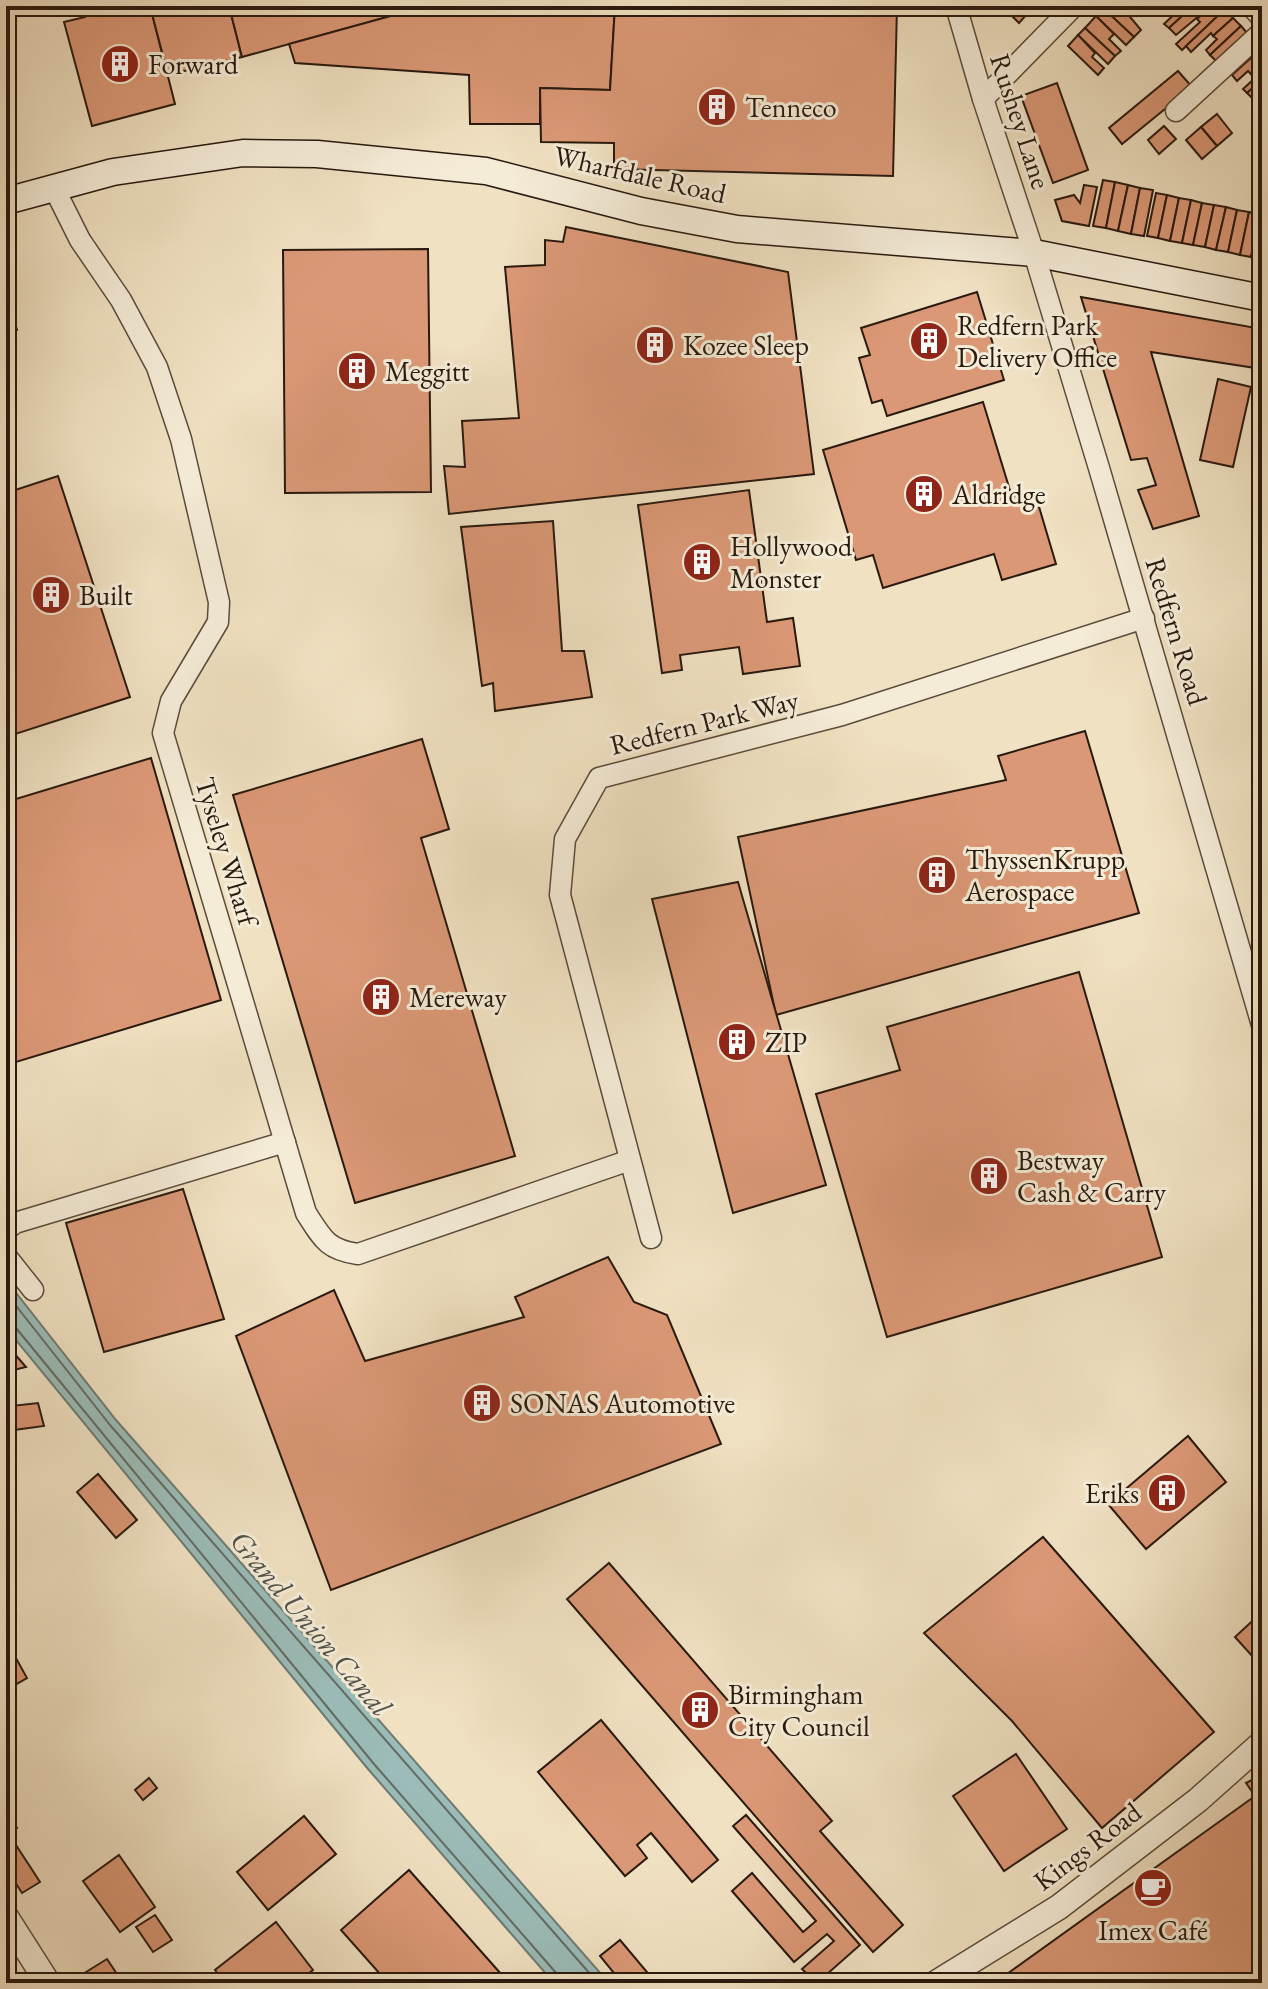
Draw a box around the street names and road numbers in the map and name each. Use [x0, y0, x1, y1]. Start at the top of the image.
street label: Rushey Lane [982, 49, 1060, 193]
street label: Wharfdale Road [550, 137, 731, 212]
street label: Redfern Road [1138, 553, 1217, 710]
street label: Redfern Park Way [606, 681, 803, 763]
street label: Tyseley Wharf [187, 772, 268, 932]
street label: Kings Road [1026, 1793, 1149, 1898]

